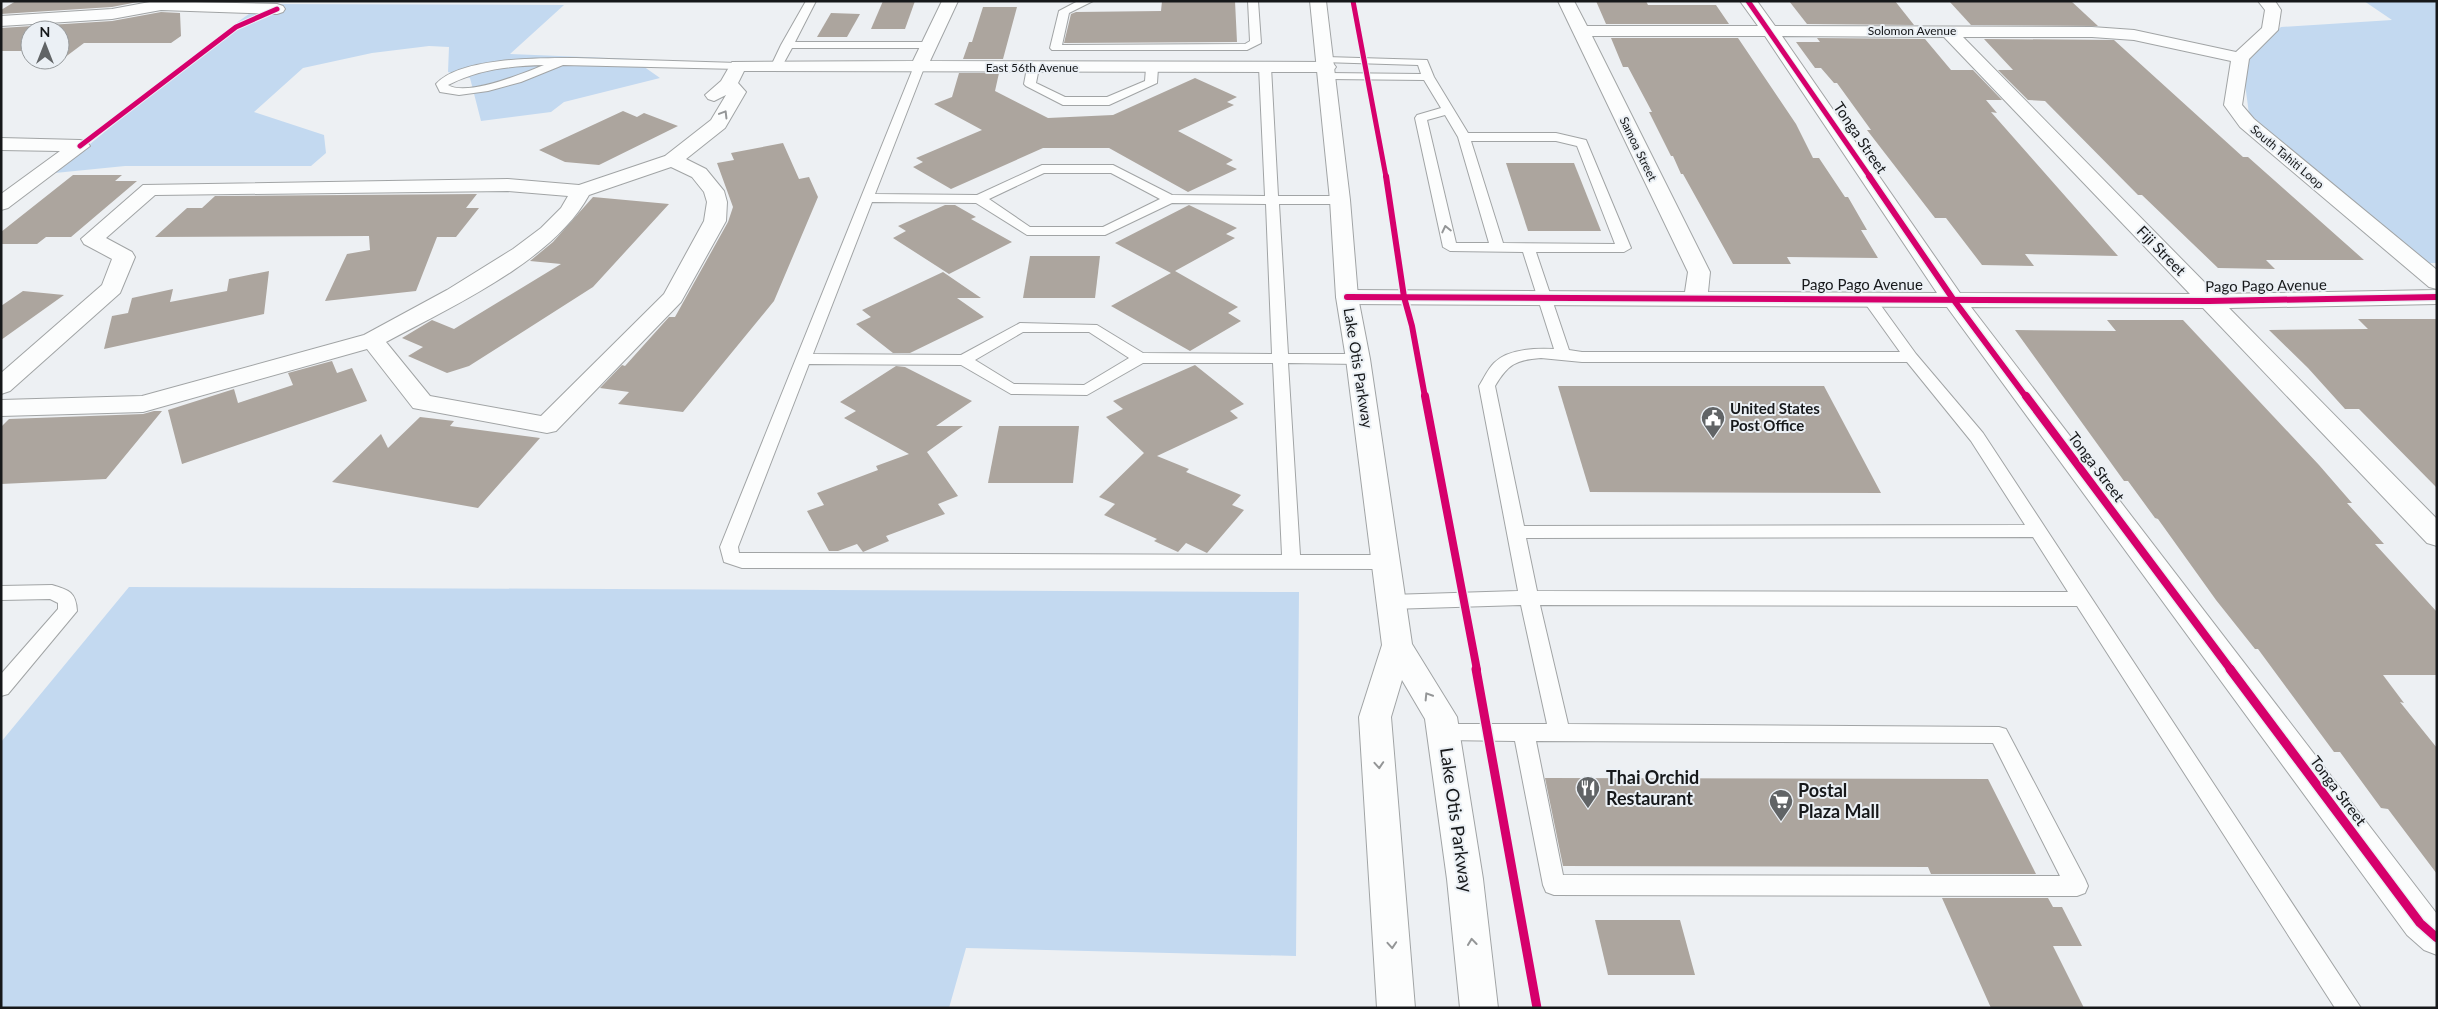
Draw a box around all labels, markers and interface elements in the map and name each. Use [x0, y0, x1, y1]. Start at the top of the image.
north arrow [20, 20, 70, 70]
text: N [40, 23, 50, 40]
street label: Solomon Avenue [1868, 23, 1956, 38]
street label: East 56th Avenue [986, 60, 1078, 75]
street label: Tonga Street [1830, 98, 1892, 177]
one-way arrow [717, 110, 727, 119]
street label: Samoa Street [1616, 114, 1661, 184]
street label: South Tahiti Loop [2247, 121, 2327, 192]
street label: Fiji Street [2134, 222, 2190, 280]
one-way arrow [1441, 224, 1452, 233]
street label: Pago Pago Avenue [1801, 275, 1923, 293]
street label: Pago Pago Avenue [2205, 275, 2327, 295]
street label: Lake Otis Parkway [1341, 306, 1377, 430]
place label: United States Post Office [1730, 399, 1820, 434]
public building icon: United States Post Office [1700, 405, 1726, 439]
street label: Tonga Street [2065, 428, 2129, 505]
one-way arrow [1425, 692, 1435, 701]
street label: Lake Otis Parkway [1436, 746, 1478, 894]
street label: Tonga Street [2307, 752, 2371, 829]
one-way arrow [1373, 762, 1384, 770]
place label: Thai Orchid Restaurant [1606, 766, 1699, 809]
restaurant icon: Thai Orchid Restaurant [1575, 775, 1601, 809]
place label: Postal Plaza Mall [1798, 779, 1879, 822]
supermarket icon: Postal Plaza Mall [1768, 788, 1794, 822]
one-way arrow [1467, 937, 1478, 945]
one-way arrow [1386, 942, 1397, 950]

